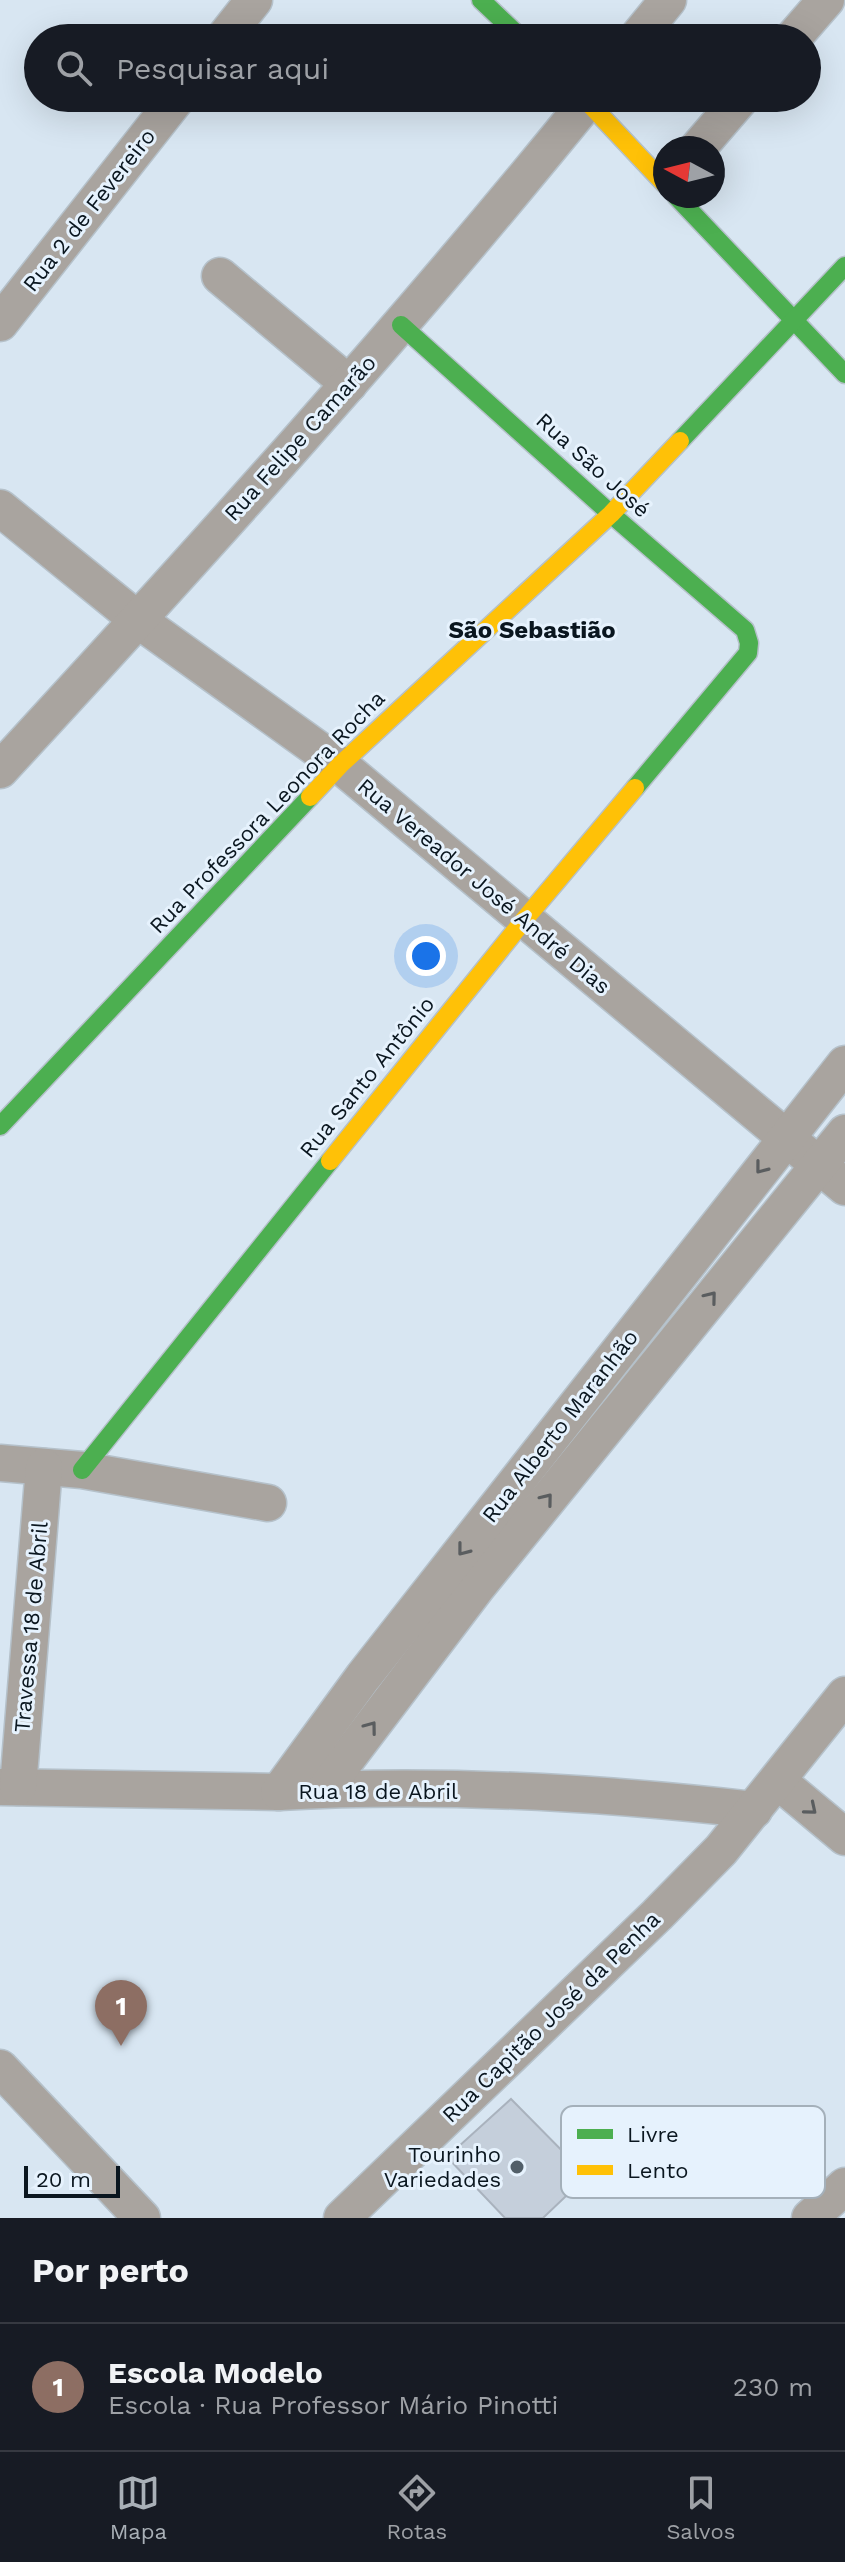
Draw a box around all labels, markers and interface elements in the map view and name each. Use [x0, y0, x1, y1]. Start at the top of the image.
search box [24, 24, 821, 112]
icon: search [52, 46, 96, 90]
text: Pesquisar aqui [116, 51, 329, 86]
street label: Rua 2 de Fevereiro [18, 124, 160, 296]
north arrow [653, 136, 725, 208]
street label: Rua Felipe Camarão [219, 350, 381, 526]
street label: Rua São José [531, 408, 655, 522]
district label: São Sebastião [448, 616, 616, 644]
street label: Rua Professora Leonora Rocha [144, 686, 390, 938]
street label: Rua Vereador José André Dias [353, 773, 615, 999]
your location [406, 936, 446, 976]
street label: Rua Santo Antônio [295, 992, 439, 1162]
one-way arrow [756, 1159, 770, 1174]
one-way arrow [701, 1292, 716, 1307]
street label: Rua Alberto Maranhão [477, 1325, 643, 1527]
one-way arrow [538, 1493, 552, 1508]
street label: Travessa 18 de Abril [9, 1520, 53, 1733]
one-way arrow [458, 1541, 473, 1555]
one-way arrow [362, 1721, 376, 1736]
street label: Rua 18 de Abril [298, 1779, 458, 1804]
one-way arrow [802, 1799, 817, 1814]
street label: Rua Capitão José da Penha [437, 1906, 665, 2128]
pin: 1 [95, 1980, 147, 2046]
legend [561, 2106, 825, 2198]
text: Livre [627, 2122, 679, 2147]
place label: Tourinho Variedades [384, 2142, 501, 2192]
marker: Tourinho Variedades [508, 2158, 526, 2176]
text: Lento [627, 2158, 688, 2183]
scale bar [24, 2162, 120, 2198]
text: 20 m [36, 2167, 91, 2192]
text: Por perto [32, 2250, 189, 2290]
text: Escola Modelo [108, 2355, 323, 2390]
text: 1 [52, 2372, 64, 2402]
text: 230 m [733, 2372, 813, 2402]
text: Escola · Rua Professor Mário Pinotti [108, 2390, 558, 2420]
tab: Mapa [110, 2471, 167, 2544]
tab: Rotas [386, 2471, 447, 2544]
tab: Salvos [666, 2471, 735, 2544]

